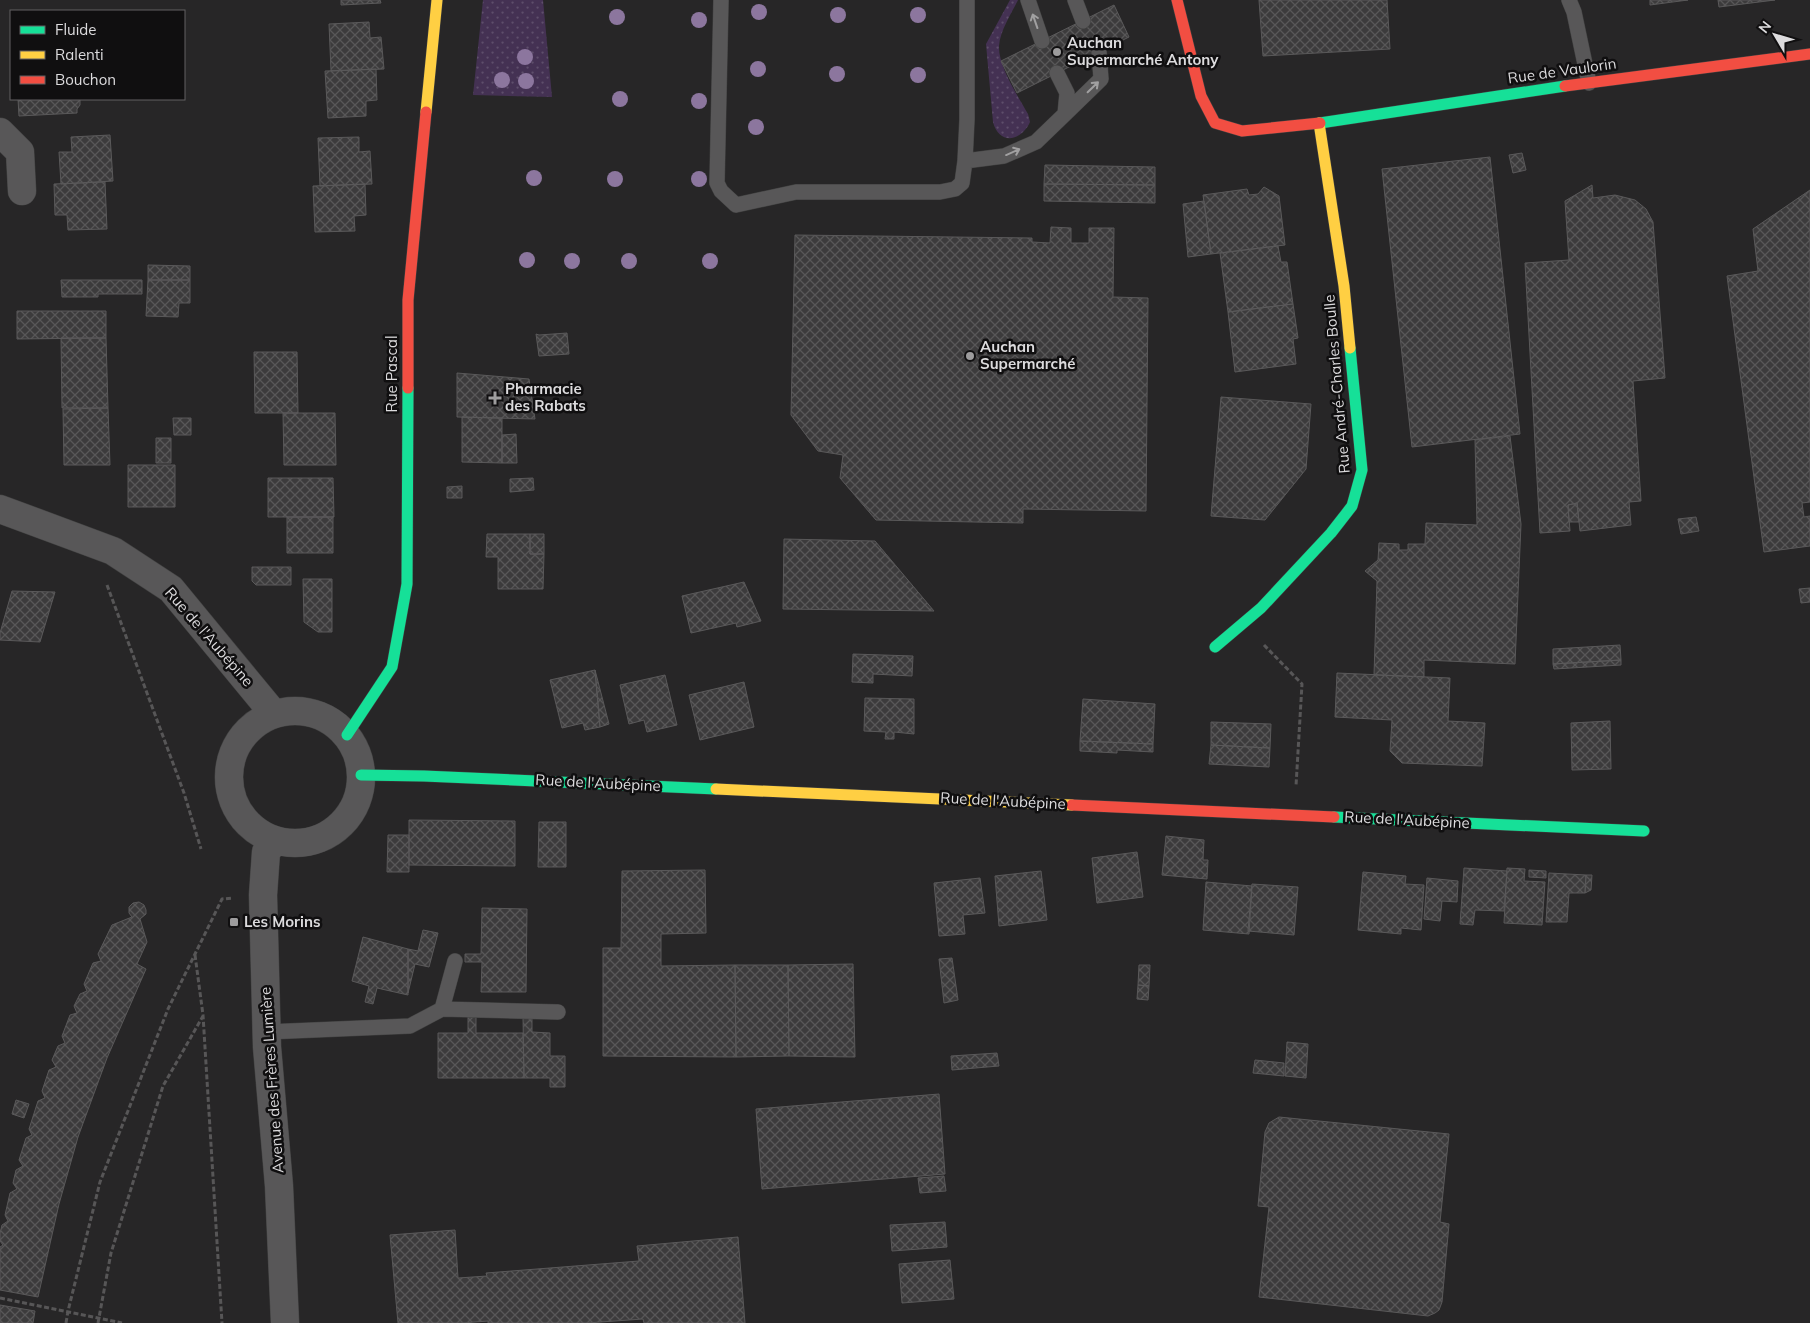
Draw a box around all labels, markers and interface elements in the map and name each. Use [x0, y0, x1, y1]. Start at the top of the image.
legend [10, 10, 185, 100]
north arrow [1750, 10, 1800, 60]
one-way arrow [1029, 13, 1039, 29]
text: N [1754, 17, 1775, 37]
text: Fluide [55, 20, 96, 39]
place label: Auchan Supermarché Antony [1067, 33, 1219, 69]
text: Ralenti [55, 45, 104, 64]
marker: Auchan Supermarché Antony [1051, 46, 1063, 58]
street label: Rue de Vaulorin [1506, 53, 1617, 88]
text: Bouchon [55, 70, 116, 89]
one-way arrow [1086, 81, 1099, 93]
one-way arrow [1005, 147, 1020, 157]
street label: Rue André-Charles Boulle [1319, 294, 1354, 474]
street label: Rue Pascal [382, 336, 401, 412]
place label: Auchan Supermarché [980, 337, 1075, 373]
marker: Auchan Supermarché [964, 350, 976, 362]
place label: Pharmacie des Rabats [505, 379, 586, 415]
marker: Pharmacie des Rabats [489, 392, 501, 404]
street label: Rue de l'Aubépine [161, 583, 258, 690]
street label: Rue de l'Aubépine [535, 770, 661, 795]
street label: Rue de l'Aubépine [940, 788, 1066, 813]
street label: Rue de l'Aubépine [1344, 807, 1470, 832]
place label: Les Morins [244, 912, 320, 931]
marker: Les Morins [228, 916, 240, 928]
street label: Avenue des Frères Lumière [256, 986, 287, 1174]

